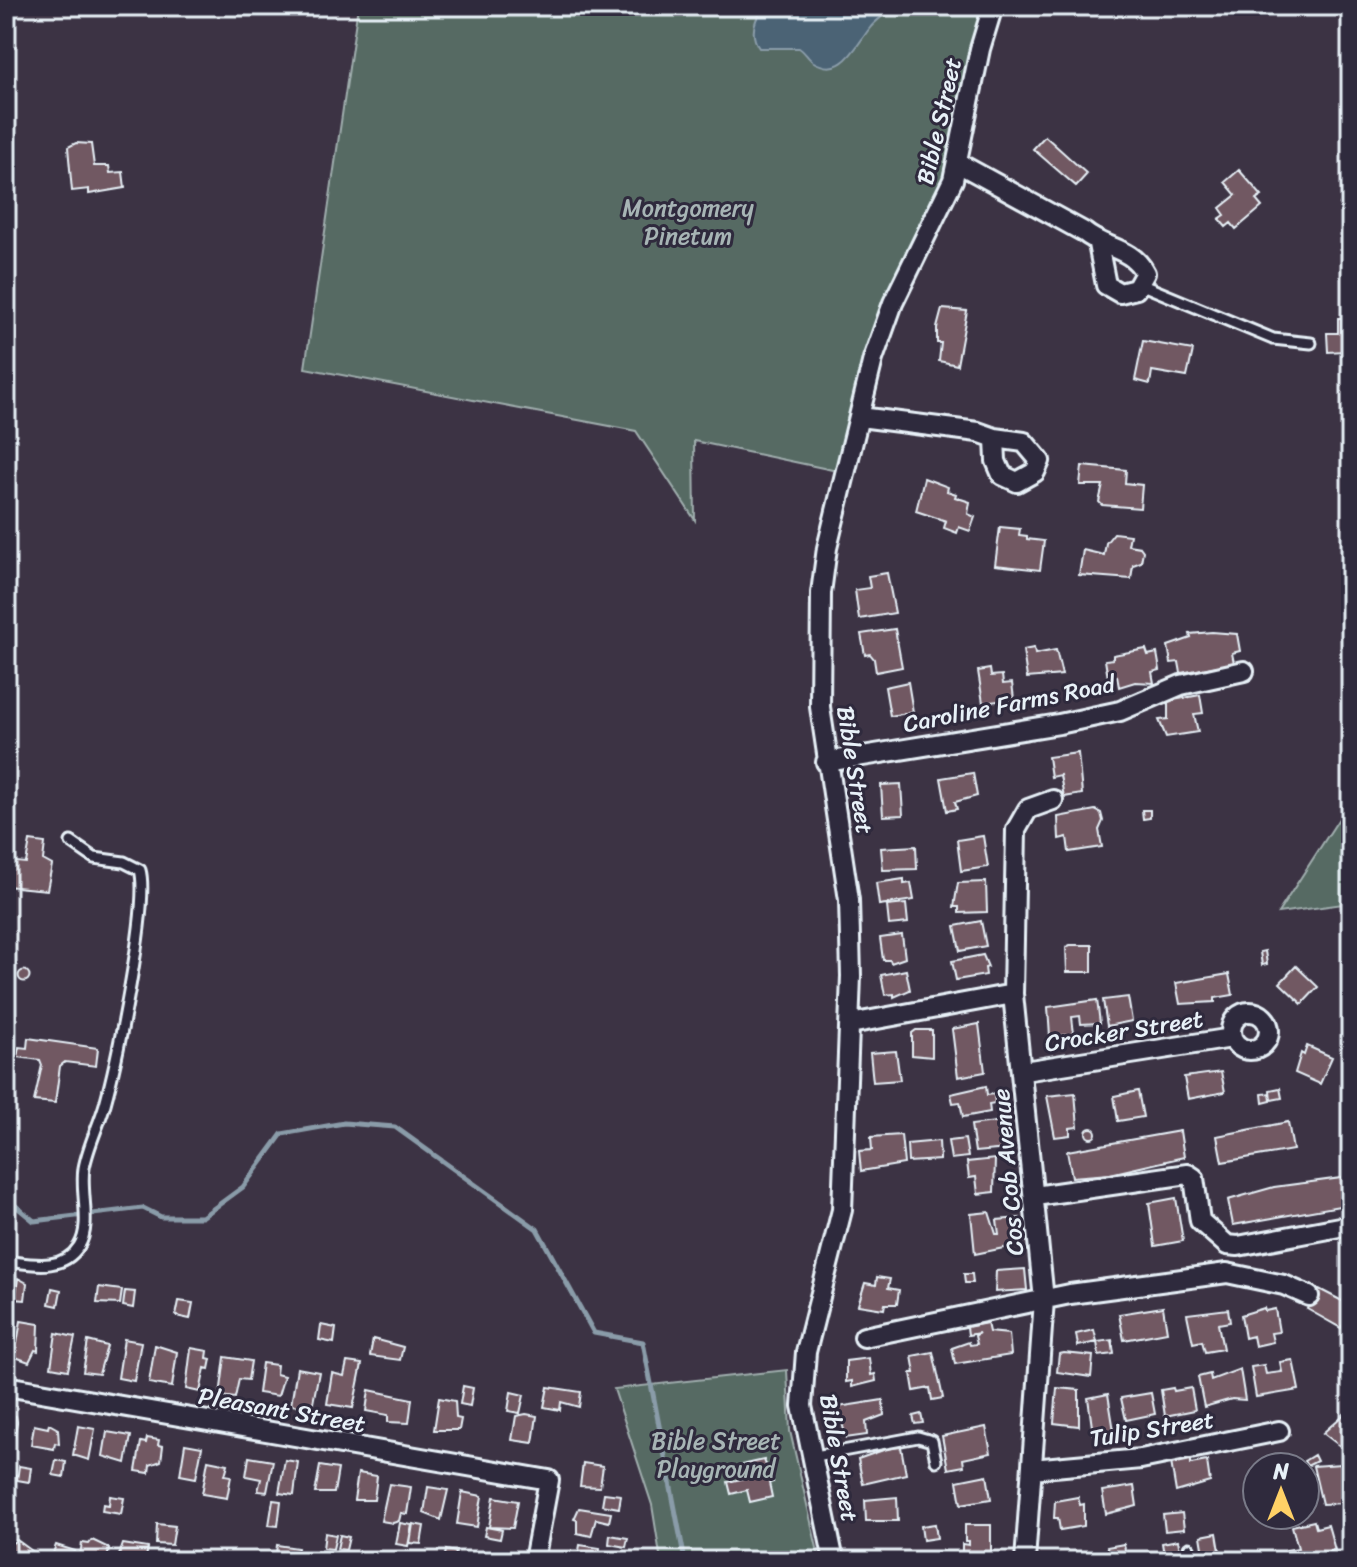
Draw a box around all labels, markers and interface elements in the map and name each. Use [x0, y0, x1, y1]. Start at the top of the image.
street label: Bible Street [904, 53, 974, 189]
park label: Montgomery Pinetum [622, 187, 755, 257]
street label: Caroline Farms Road [900, 662, 1121, 745]
street label: Bible Street [824, 703, 886, 837]
street label: Crocker Street [1042, 998, 1206, 1064]
street label: Cos Cob Avenue [980, 1087, 1036, 1257]
street label: Pleasant Street [195, 1375, 369, 1445]
street label: Bible Street [807, 1391, 871, 1525]
street label: Tulip Street [1087, 1398, 1217, 1460]
park label: Bible Street Playground [651, 1420, 781, 1490]
north arrow [1241, 1451, 1321, 1531]
text: N [1272, 1452, 1289, 1491]

